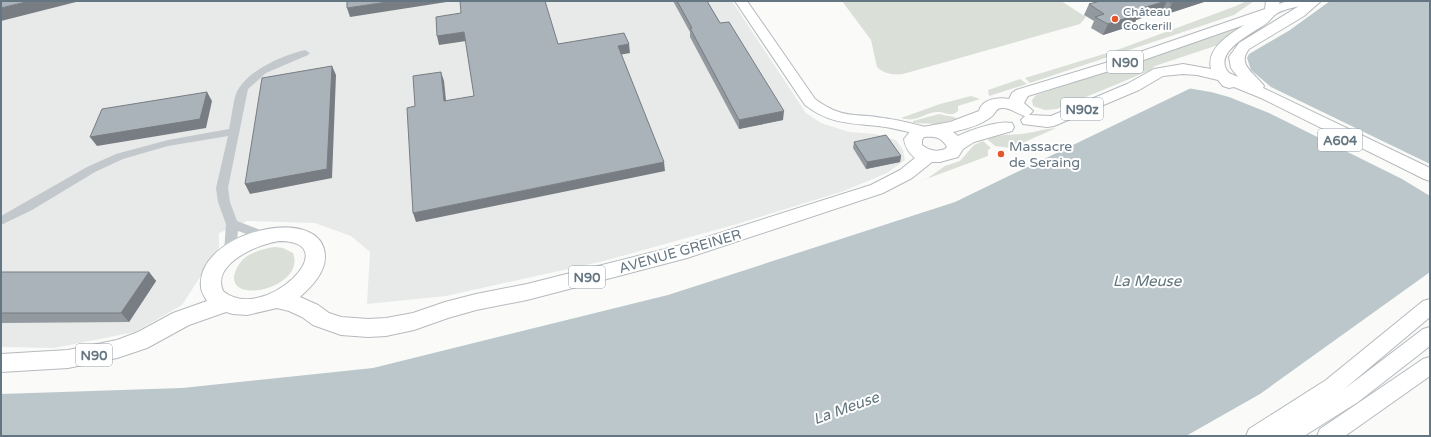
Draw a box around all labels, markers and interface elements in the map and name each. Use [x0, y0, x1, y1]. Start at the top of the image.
place label: Château Cockerill [1123, 5, 1172, 33]
marker: Château Cockerill [1110, 14, 1120, 24]
road number: N90 [1107, 51, 1143, 73]
road number: N90z [1061, 98, 1103, 120]
road number: A604 [1318, 129, 1362, 151]
place label: Massacre de Seraing [1009, 138, 1080, 171]
marker: Massacre de Seraing [996, 149, 1006, 159]
street label: AVENUE GREINER [617, 226, 743, 277]
road number: N90 [569, 266, 605, 288]
water label: La Meuse [1113, 272, 1183, 290]
road number: N90 [76, 344, 112, 366]
water label: La Meuse [811, 387, 883, 428]

